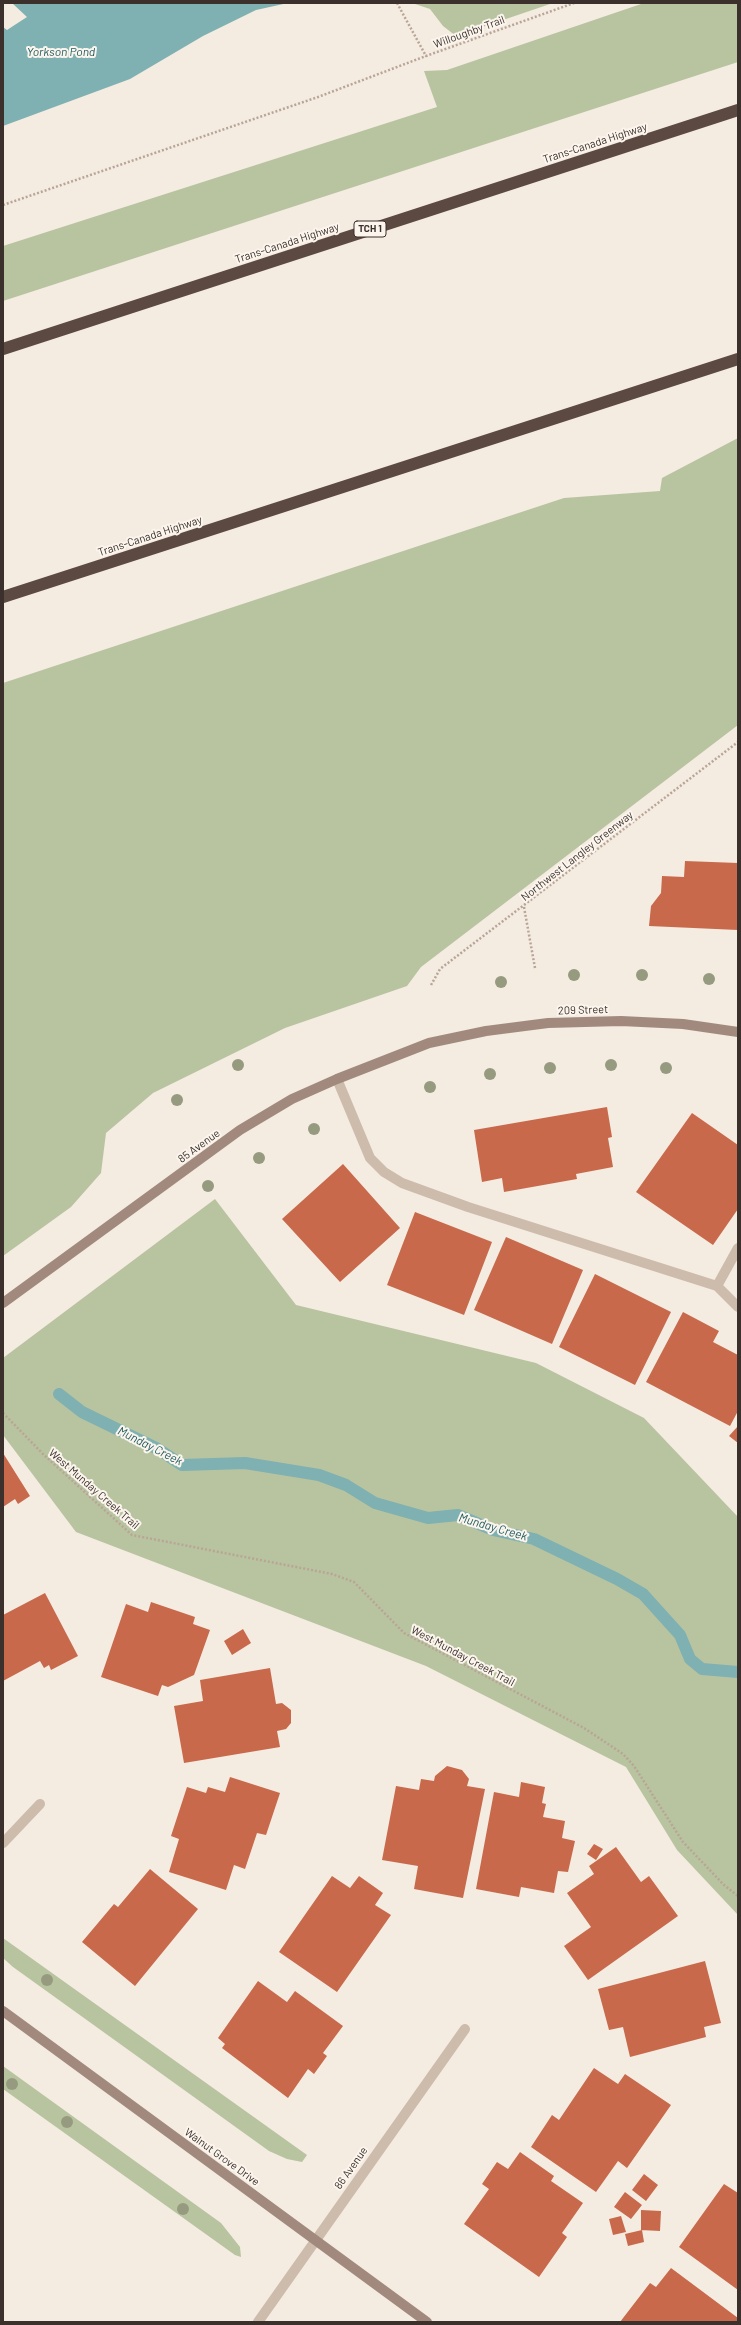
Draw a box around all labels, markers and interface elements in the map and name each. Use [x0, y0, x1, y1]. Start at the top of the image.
street label: Willoughby Trail [431, 13, 507, 51]
water label: Yorkson Pond [27, 45, 95, 59]
street label: Trans-Canada Highway [541, 120, 649, 166]
street label: Trans-Canada Highway [233, 220, 341, 266]
road number: TCH 1 [354, 221, 386, 237]
street label: Trans-Canada Highway [96, 513, 204, 559]
street label: Northwest Langley Greenway [518, 808, 636, 904]
street label: 209 Street [558, 1003, 608, 1017]
street label: 85 Avenue [175, 1126, 223, 1166]
water label: Munday Creek [115, 1424, 185, 1468]
street label: West Munday Creek Trail [46, 1446, 142, 1532]
water label: Munday Creek [457, 1510, 529, 1544]
street label: West Munday Creek Trail [409, 1623, 517, 1689]
street label: Walnut Grove Drive [182, 2125, 262, 2189]
street label: 86 Avenue [332, 2144, 370, 2192]

